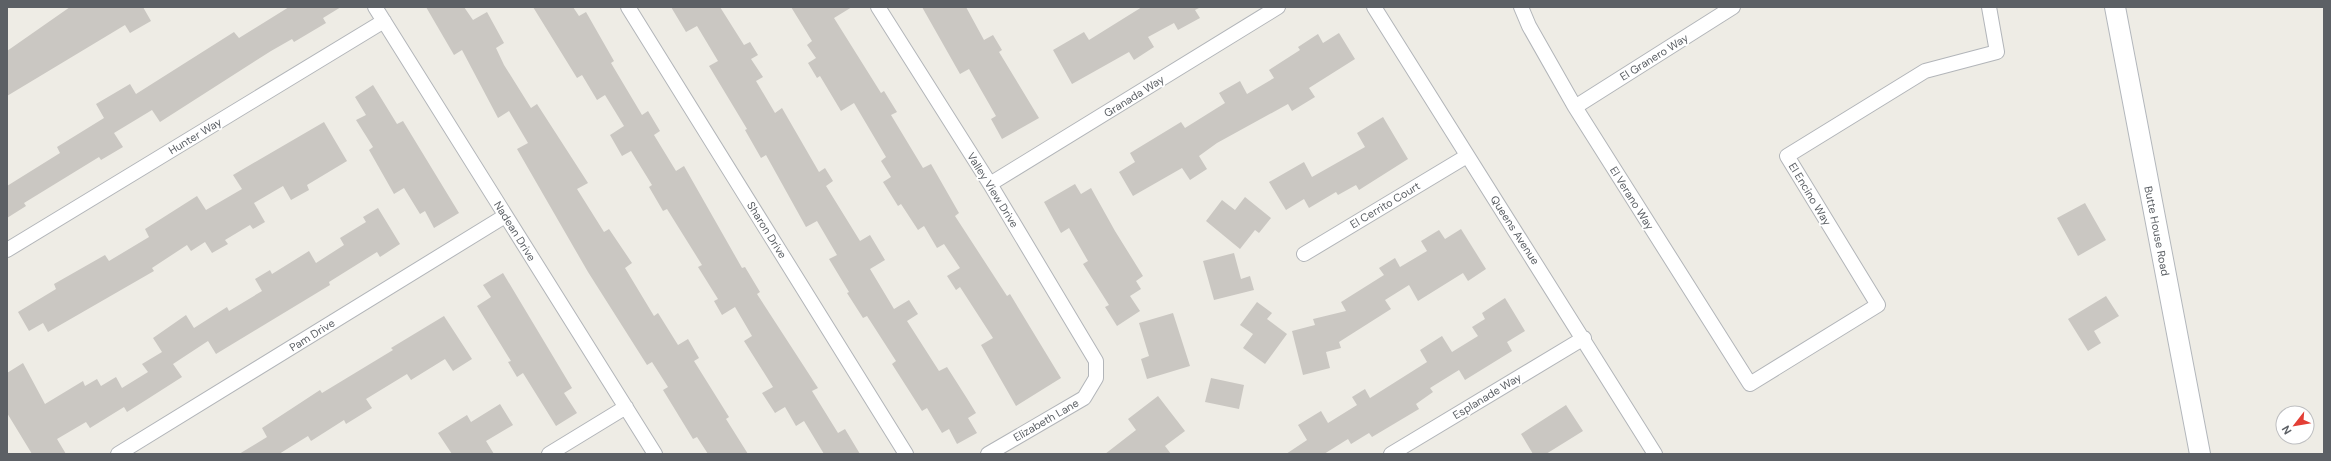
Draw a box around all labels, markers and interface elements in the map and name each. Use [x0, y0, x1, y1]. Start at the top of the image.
street label: El Granero Way [1617, 30, 1691, 84]
street label: Granada Way [1101, 72, 1167, 120]
street label: Hunter Way [166, 115, 224, 157]
street label: Valley View Drive [964, 150, 1022, 230]
street label: El Encino Way [1786, 160, 1834, 228]
street label: El Verano Way [1607, 164, 1657, 232]
street label: El Cerrito Court [1347, 179, 1423, 231]
street label: Butte House Road [2141, 185, 2173, 277]
street label: Queens Avenue [1487, 193, 1543, 267]
street label: Nadean Drive [491, 198, 539, 264]
street label: Sharon Drive [744, 199, 790, 261]
street label: Pam Drive [287, 316, 337, 354]
street label: Esplanade Way [1450, 370, 1524, 422]
street label: Elizabeth Lane [1011, 396, 1081, 444]
north arrow [2275, 405, 2315, 445]
text: N [2278, 423, 2294, 437]

